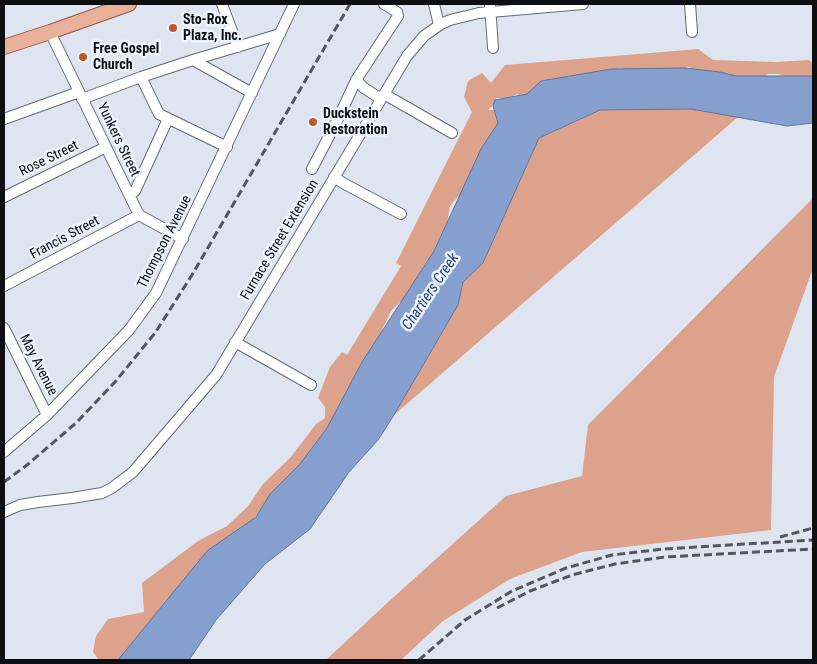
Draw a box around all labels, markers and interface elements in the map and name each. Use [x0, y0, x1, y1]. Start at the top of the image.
place label: Sto-Rox Plaza, Inc. [183, 12, 242, 44]
marker: Sto-Rox Plaza, Inc. [167, 22, 179, 34]
place label: Free Gospel Church [93, 41, 159, 74]
marker: Free Gospel Church [77, 51, 89, 63]
street label: Yunkers Street [93, 100, 143, 180]
place label: Duckstein Restoration [323, 106, 388, 138]
marker: Duckstein Restoration [307, 116, 319, 128]
street label: Rose Street [17, 138, 81, 180]
street label: Furnace Street Extension [237, 177, 323, 303]
street label: Thompson Avenue [134, 193, 196, 291]
street label: Francis Street [27, 213, 103, 263]
water label: Chartiers Creek [399, 250, 463, 334]
street label: May Avenue [15, 332, 61, 398]

